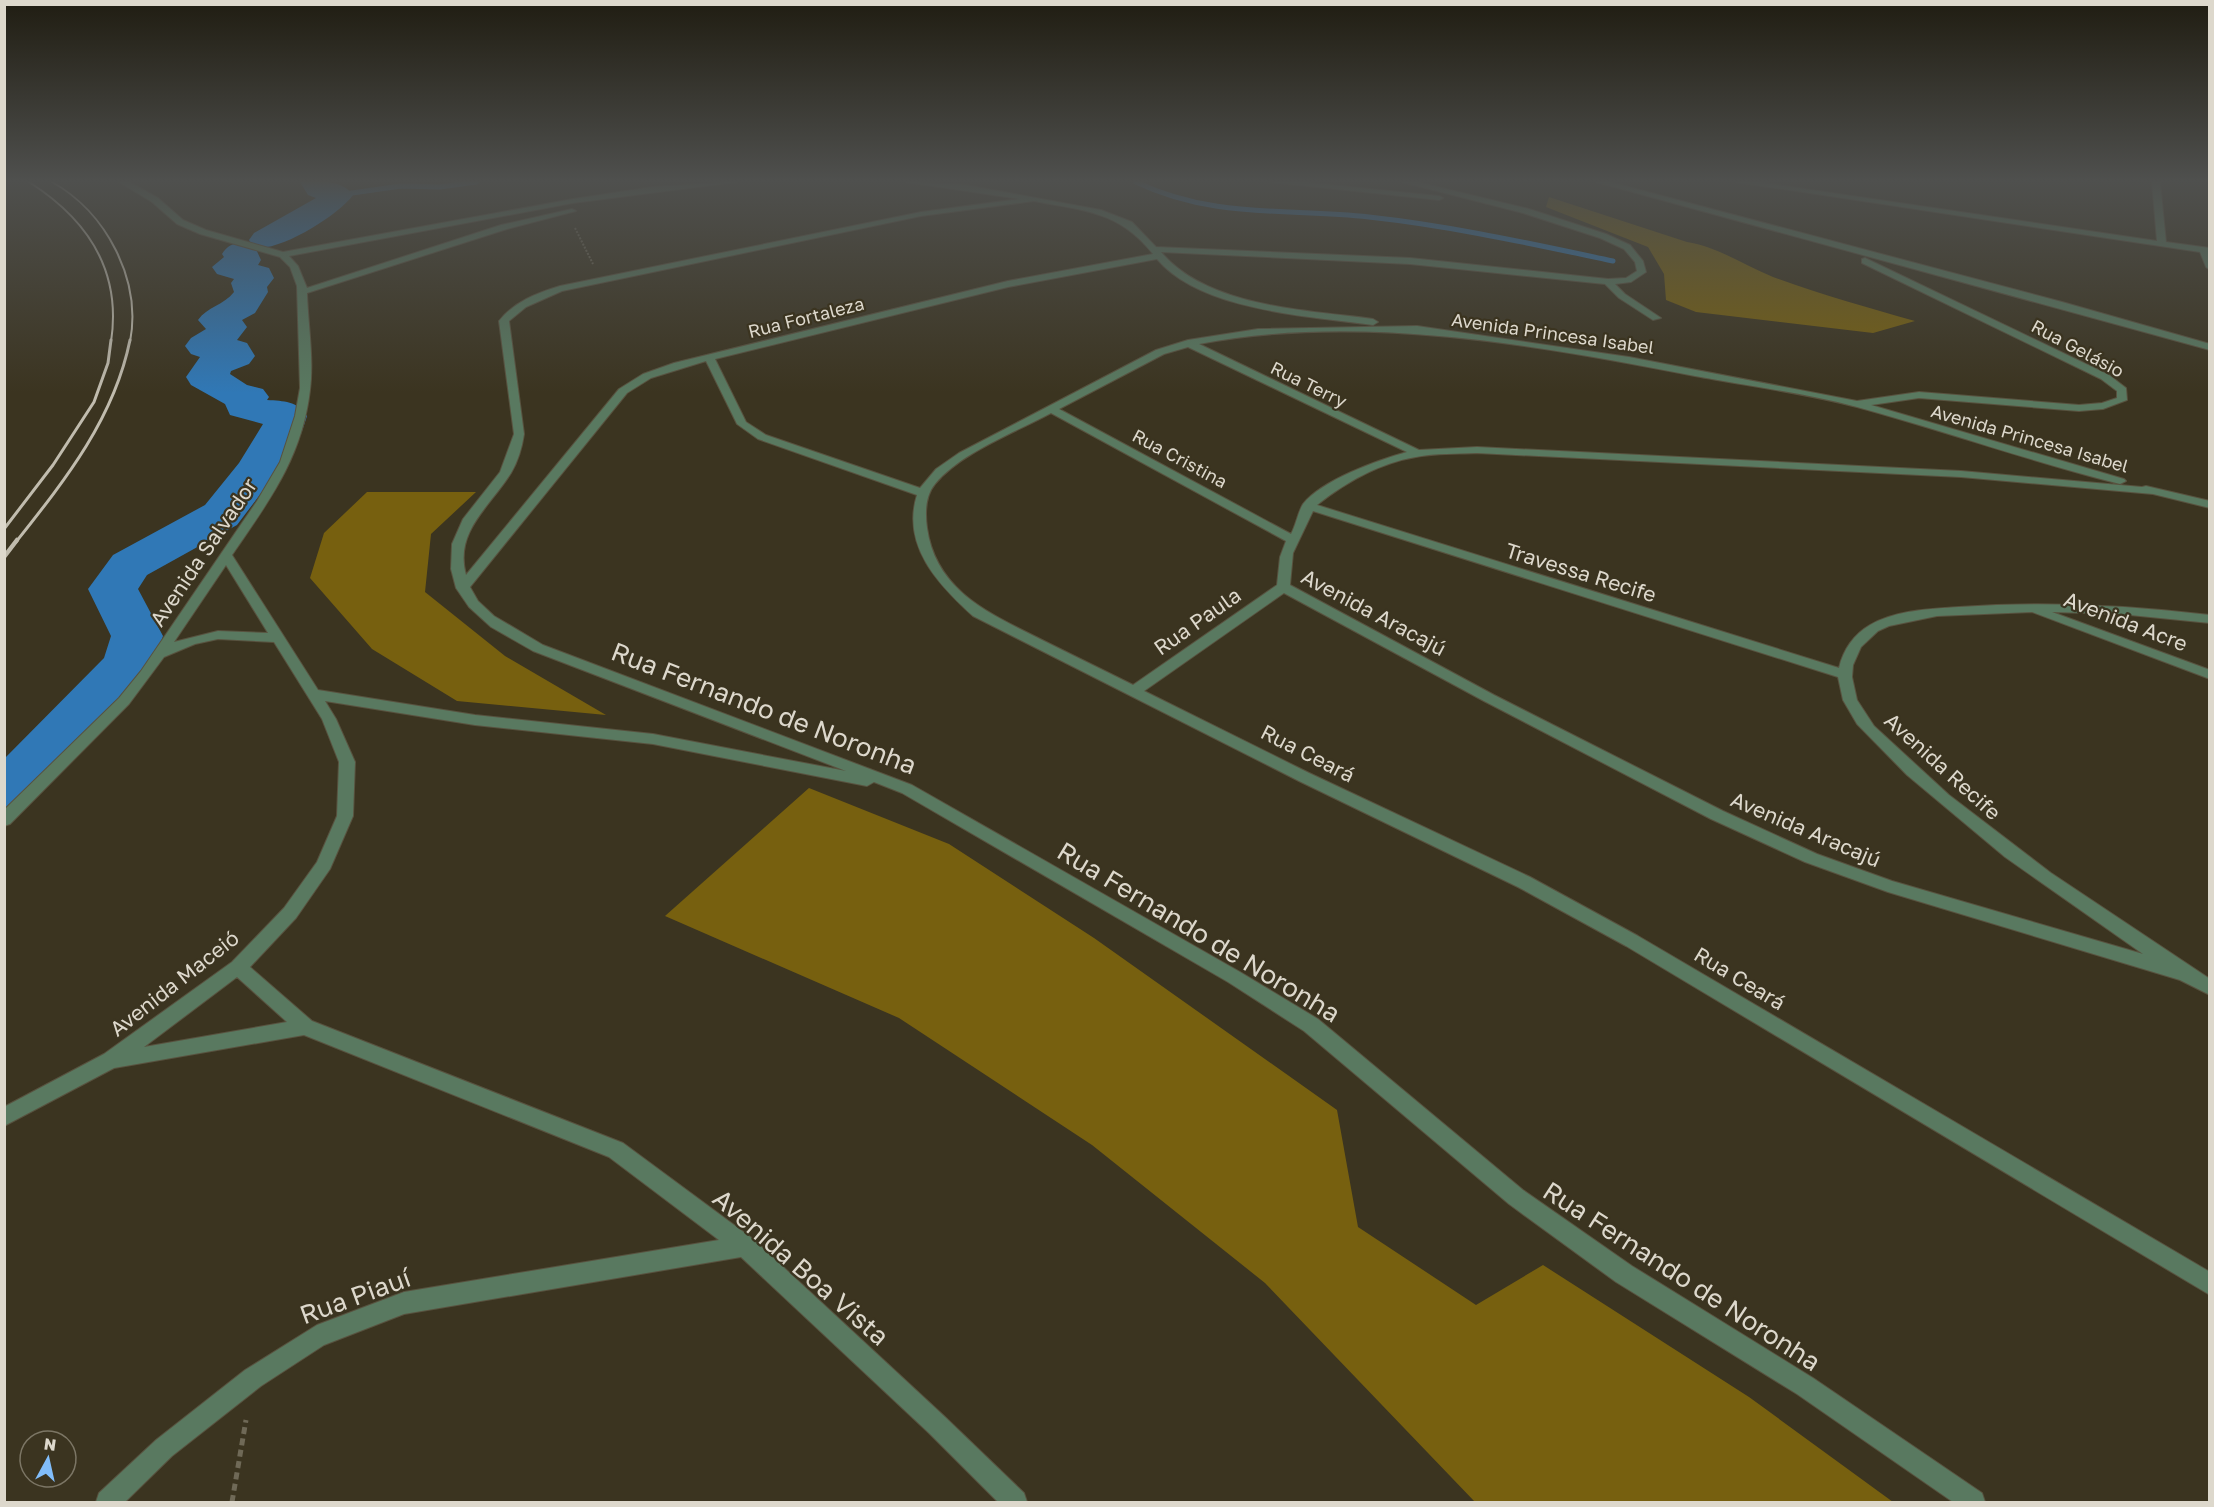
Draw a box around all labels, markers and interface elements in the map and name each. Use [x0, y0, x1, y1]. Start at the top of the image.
street label: Rua Fortaleza [746, 292, 866, 342]
street label: Avenida Princesa Isabel [1450, 308, 1656, 358]
street label: Rua Gelásio [2028, 314, 2128, 382]
street label: Rua Terry [1267, 356, 1351, 412]
street label: Avenida Princesa Isabel [1929, 399, 2132, 477]
street label: Rua Cristina [1129, 424, 1231, 492]
street label: Avenida Salvador [144, 473, 262, 631]
street label: Travessa Recife [1502, 537, 1660, 607]
street label: Avenida Aracajú [1297, 563, 1451, 661]
street label: Rua Paula [1148, 582, 1246, 660]
street label: Avenida Acre [2060, 586, 2192, 656]
street label: Rua Fernando de Noronha [607, 635, 921, 781]
street label: Avenida Recife [1879, 707, 2007, 825]
street label: Rua Ceará [1257, 718, 1359, 788]
street label: Avenida Aracajú [1727, 786, 1885, 872]
street label: Rua Fernando de Noronha [1052, 835, 1346, 1029]
street label: Avenida Maceió [104, 925, 244, 1041]
street label: Rua Ceará [1690, 941, 1790, 1015]
street label: Rua Fernando de Noronha [1538, 1175, 1826, 1377]
street label: Avenida Boa Vista [707, 1182, 895, 1352]
street label: Rua Piauí [295, 1261, 416, 1330]
north arrow [18, 1429, 78, 1489]
text: N [43, 1433, 58, 1455]

